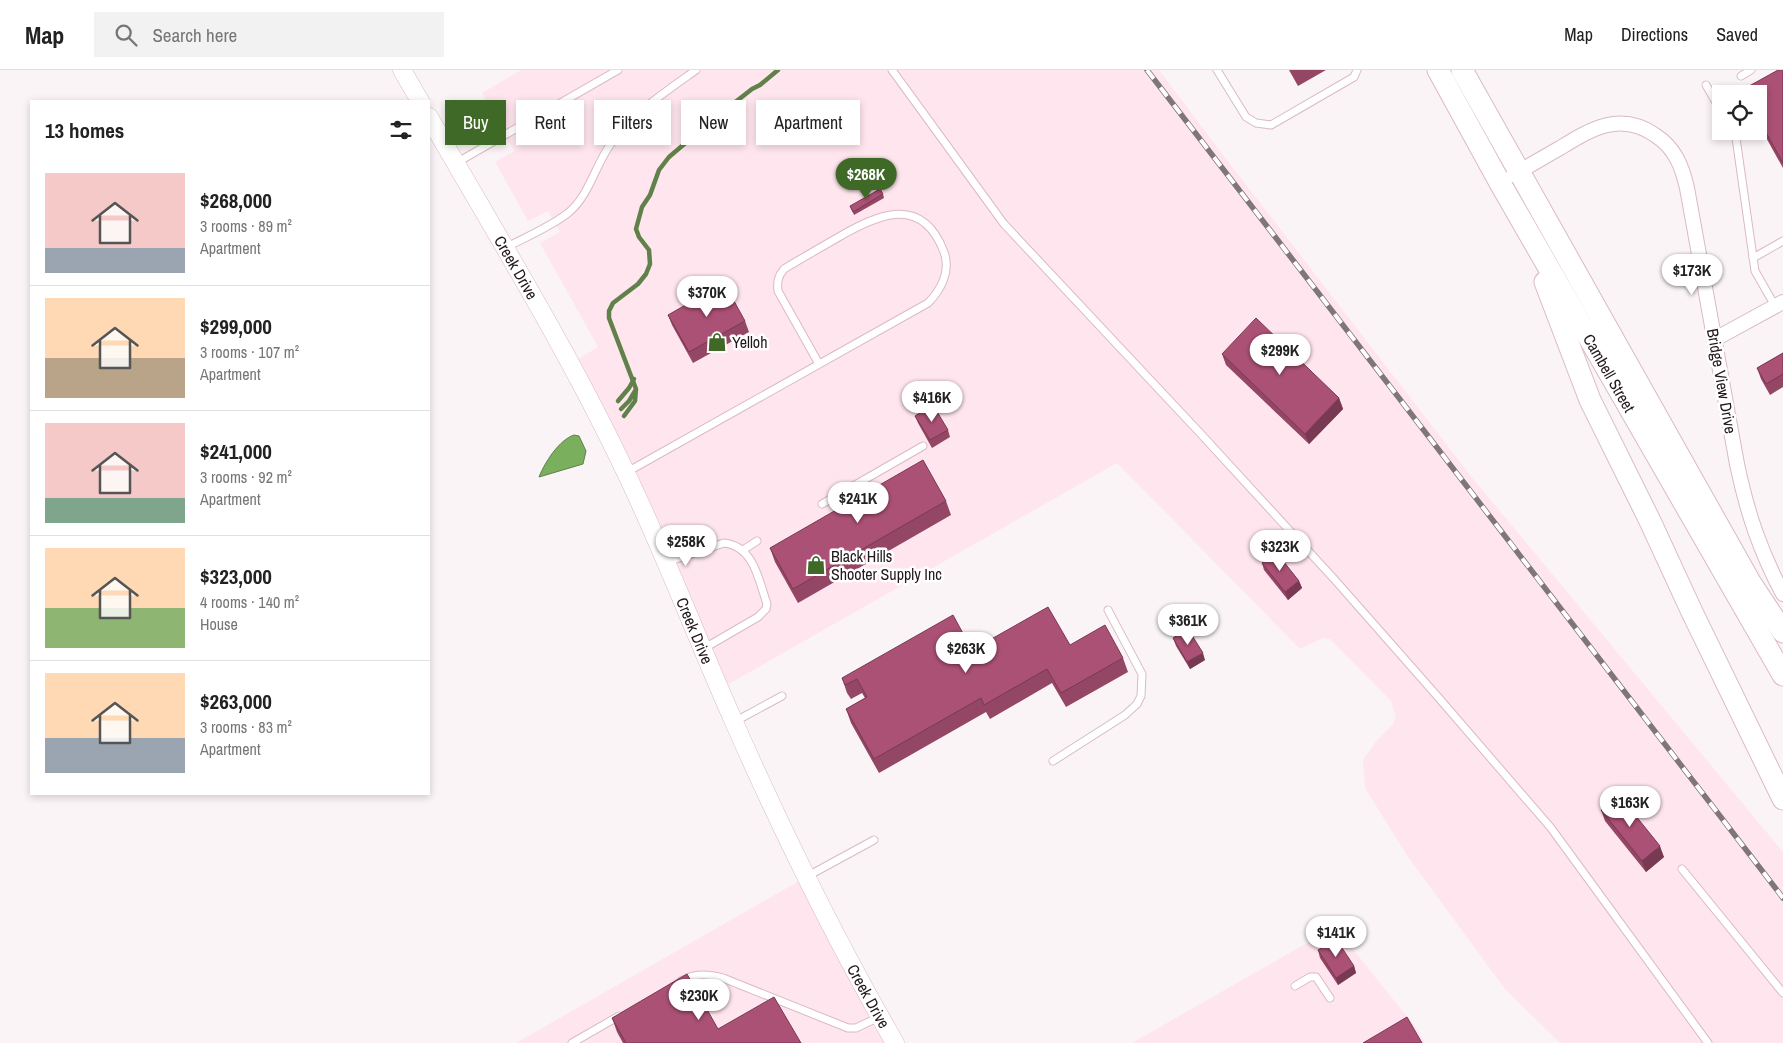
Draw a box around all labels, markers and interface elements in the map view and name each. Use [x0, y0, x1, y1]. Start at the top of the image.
search box [94, 12, 444, 57]
text: Map [25, 19, 64, 51]
icon: search [112, 21, 140, 49]
text: Search here [152, 22, 237, 48]
text: Map [1564, 22, 1593, 47]
text: Directions [1621, 22, 1688, 47]
text: Saved [1716, 22, 1758, 47]
map controls [1712, 85, 1767, 140]
button: locate [1712, 85, 1767, 140]
chip: Buy [445, 100, 506, 145]
chip: Rent [516, 100, 584, 145]
chip: Filters [594, 100, 671, 145]
chip: New [681, 100, 746, 145]
chip: Apartment [756, 100, 860, 145]
text: 13 homes [45, 116, 124, 145]
icon: filters [387, 116, 415, 144]
pin: $268K [831, 158, 901, 200]
text: $268K [847, 163, 885, 185]
text: $268,000 [200, 186, 272, 215]
icon: home [85, 193, 145, 253]
text: 3 rooms · 89 m² [200, 215, 292, 237]
street label: Creek Drive [489, 232, 543, 303]
text: Apartment [200, 237, 261, 259]
pin: $173K [1657, 254, 1727, 296]
text: $173K [1673, 259, 1711, 281]
pin: $370K [672, 276, 742, 318]
text: $370K [688, 281, 726, 303]
text: $299,000 [200, 312, 272, 341]
icon: home [85, 318, 145, 378]
street label: Bridge View Drive [1702, 327, 1742, 435]
street label: Cambell Street [1578, 330, 1641, 416]
shop icon: Yelloh [706, 331, 728, 353]
place label: Yelloh [732, 331, 767, 353]
pin: $299K [1245, 334, 1315, 376]
text: $299K [1261, 339, 1299, 361]
text: 3 rooms · 107 m² [200, 341, 299, 363]
text: Apartment [200, 363, 261, 385]
pin: $416K [897, 380, 967, 423]
text: $416K [913, 386, 951, 408]
text: $241,000 [200, 437, 272, 466]
icon: home [85, 443, 145, 503]
text: 3 rooms · 92 m² [200, 466, 292, 488]
pin: $241K [823, 482, 893, 524]
text: $241K [839, 487, 877, 509]
text: Apartment [200, 488, 261, 510]
pin: $258K [651, 524, 721, 567]
text: $258K [667, 530, 705, 552]
pin: $323K [1245, 530, 1315, 572]
text: $323K [1261, 535, 1299, 557]
place label: Black Hills Shooter Supply Inc [831, 545, 942, 585]
shop icon: Black Hills Shooter Supply Inc [805, 554, 827, 576]
text: $323,000 [200, 562, 272, 591]
icon: home [85, 568, 145, 628]
text: 4 rooms · 140 m² [200, 591, 299, 613]
street label: Creek Drive [671, 594, 719, 667]
pin: $361K [1153, 604, 1223, 646]
text: $361K [1169, 609, 1207, 631]
text: House [200, 613, 238, 635]
pin: $263K [931, 632, 1001, 674]
text: $263K [947, 637, 985, 659]
text: $263,000 [200, 687, 272, 716]
icon: home [85, 693, 145, 753]
text: 3 rooms · 83 m² [200, 716, 292, 738]
text: Apartment [200, 738, 261, 760]
pin: $163K [1595, 786, 1665, 828]
text: $163K [1611, 791, 1649, 813]
pin: $141K [1301, 916, 1371, 958]
text: $141K [1317, 921, 1355, 943]
street label: Creek Drive [842, 960, 895, 1032]
pin: $230K [664, 978, 734, 1021]
text: $230K [680, 984, 718, 1006]

